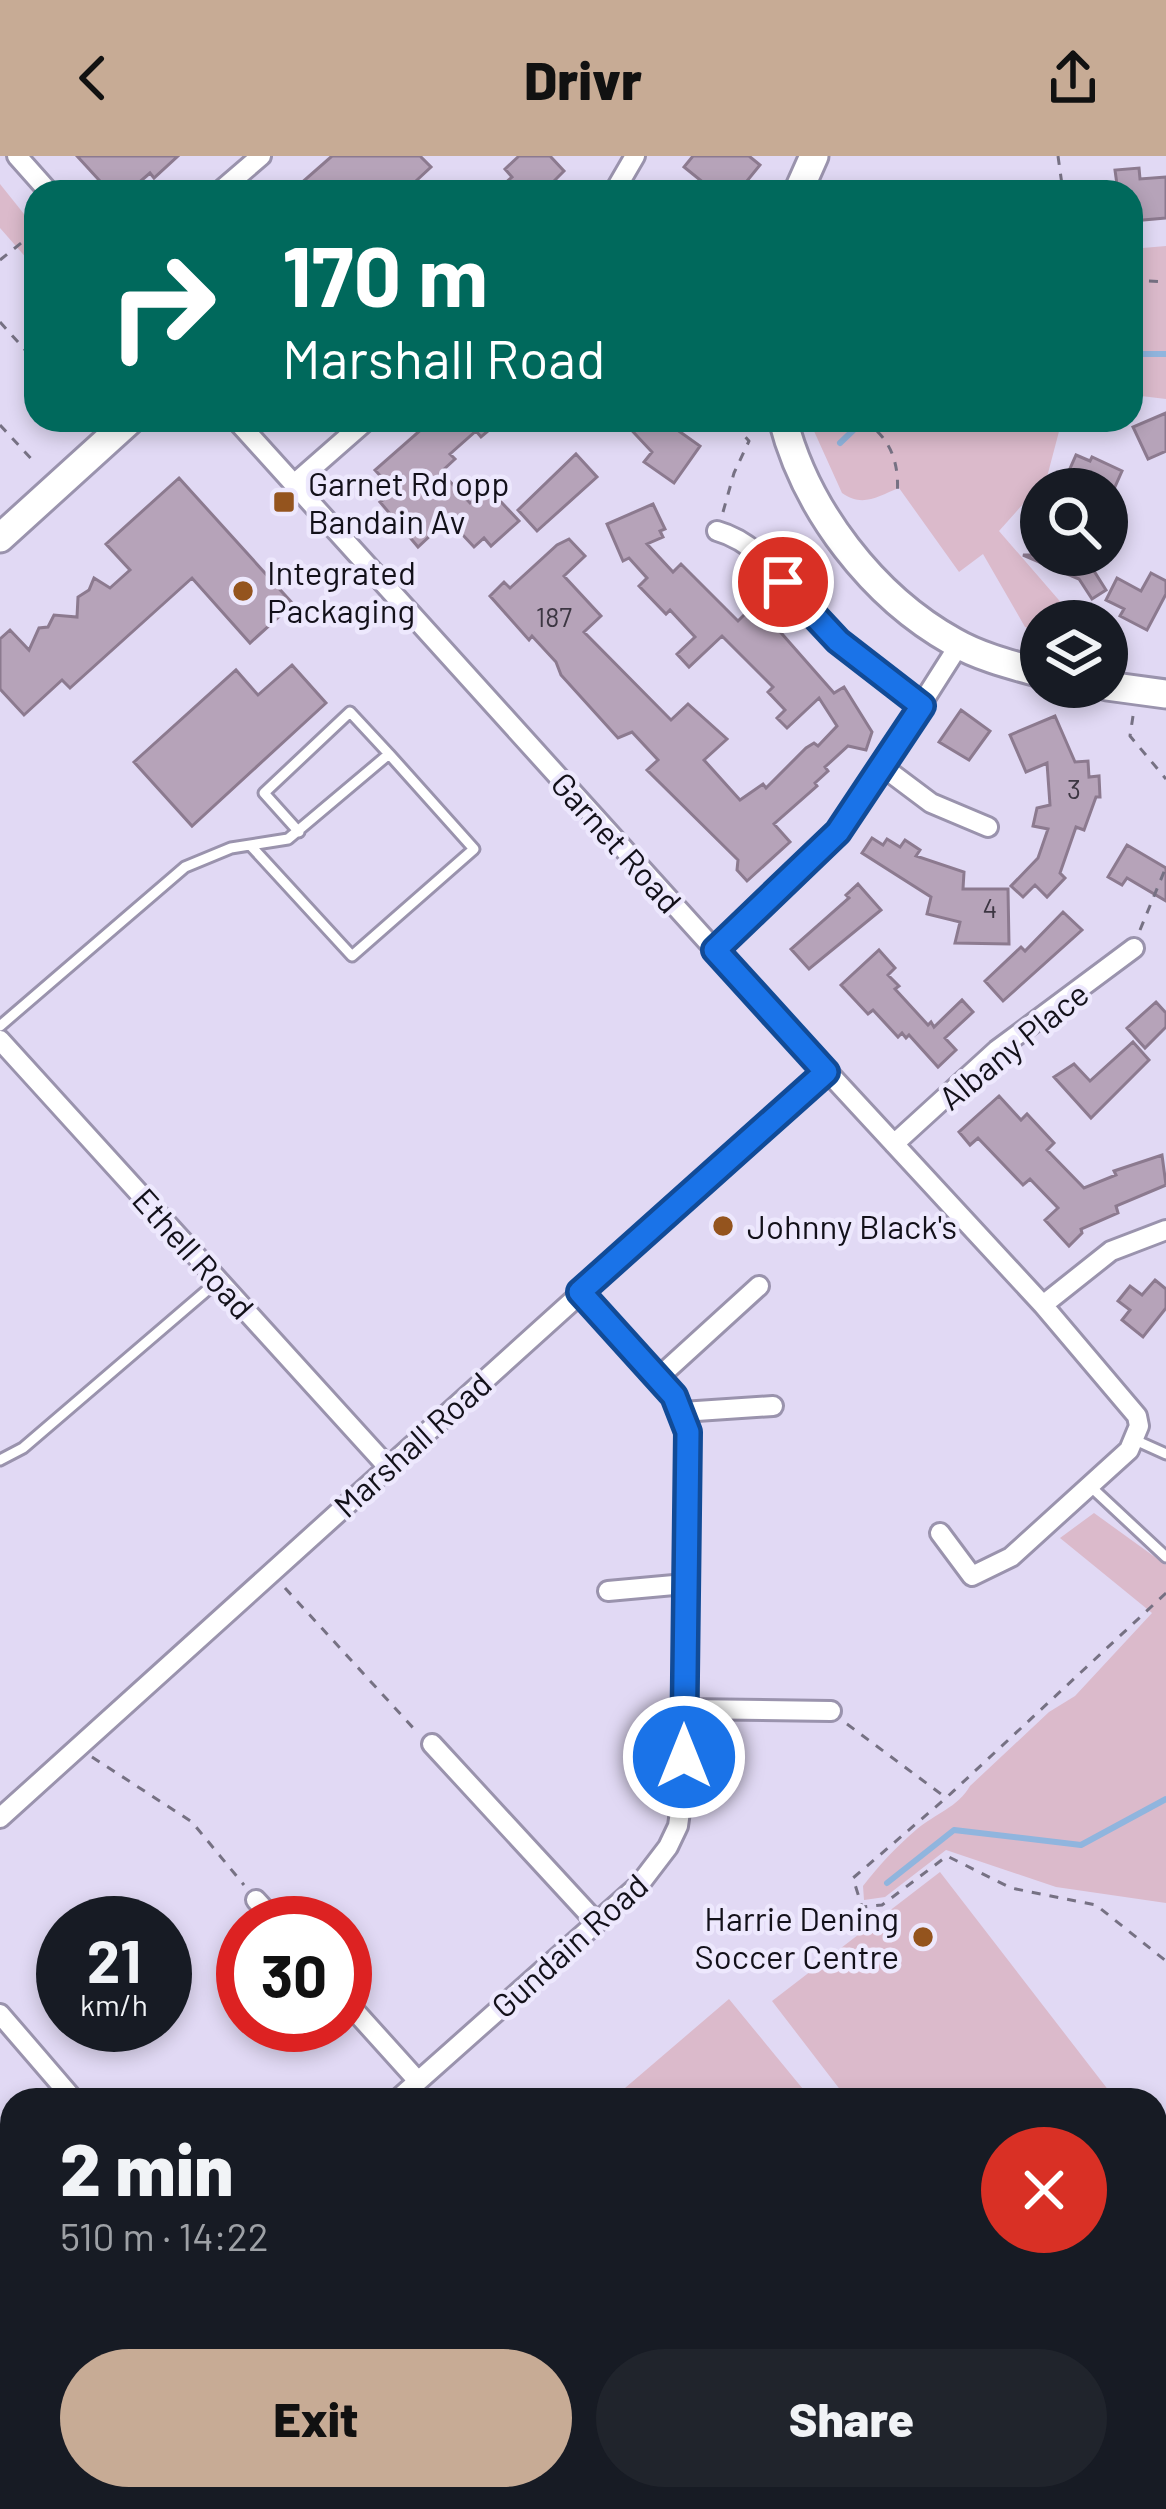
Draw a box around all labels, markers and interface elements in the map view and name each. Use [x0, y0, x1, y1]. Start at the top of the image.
icon: back [60, 45, 126, 111]
icon: share [1040, 45, 1106, 111]
text: Drivr [524, 46, 642, 111]
text: 170 m [282, 223, 488, 324]
icon: right [84, 228, 240, 384]
text: Marshall Road [282, 325, 605, 390]
place label: Garnet Rd opp Bandain Av [308, 463, 510, 541]
map controls [1020, 468, 1128, 708]
button: search [1020, 468, 1128, 576]
marker: Garnet Rd opp Bandain Av [271, 489, 297, 515]
pin [732, 531, 834, 633]
icon: arrive [750, 549, 816, 615]
place label: Integrated Packaging [267, 552, 416, 630]
marker: Integrated Packaging [230, 578, 256, 604]
house number: 187 [536, 600, 572, 632]
button: layers [1020, 600, 1128, 708]
street label: Garnet Road [543, 763, 691, 921]
house number: 3 [1067, 772, 1081, 804]
house number: 4 [983, 891, 997, 923]
street label: Albany Place [930, 973, 1096, 1117]
street label: Ethell Road [125, 1179, 263, 1327]
place label: Johnny Black's [747, 1206, 957, 1246]
marker: Johnny Black's [710, 1213, 736, 1239]
street label: Marshall Road [325, 1363, 499, 1525]
position arrow [621, 1694, 747, 1820]
street label: Gundain Road [483, 1865, 655, 2025]
speed limit sign: 30 [216, 1896, 372, 2052]
place label: Harrie Dening Soccer Centre [695, 1898, 899, 1976]
text: 21 [87, 1923, 141, 1995]
marker: Harrie Dening Soccer Centre [910, 1924, 936, 1950]
text: km/h [80, 1986, 148, 2022]
text: 2 min [60, 2124, 234, 2210]
button: close [981, 2127, 1107, 2253]
text: 510 m · 14:22 [60, 2212, 269, 2259]
button: Exit [60, 2349, 572, 2487]
button: Share [596, 2349, 1107, 2487]

